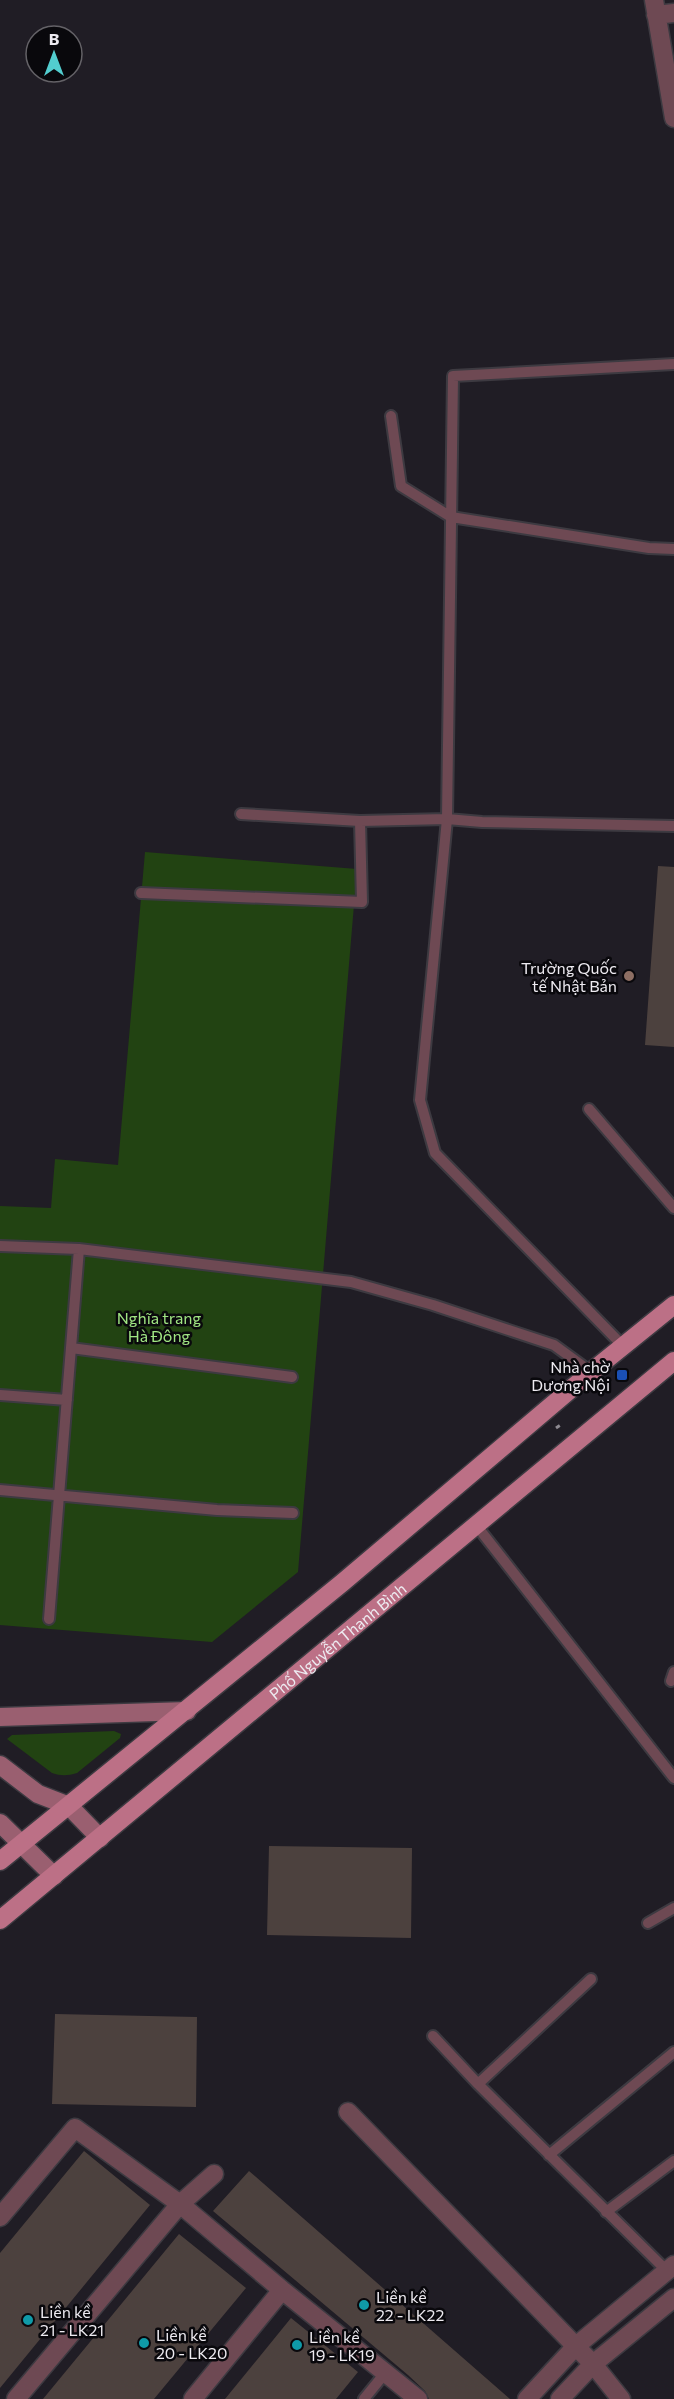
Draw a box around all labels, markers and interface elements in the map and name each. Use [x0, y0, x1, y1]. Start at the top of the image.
north arrow [24, 24, 84, 84]
text: B [49, 29, 60, 48]
place label: Trường Quốc tế Nhật Bản [521, 958, 617, 995]
marker: Trường Quốc tế Nhật Bản [622, 969, 636, 983]
park label: Nghĩa trang Hà Đông [117, 1308, 202, 1345]
place label: Nhà chờ Dương Nội [531, 1357, 611, 1394]
marker: Nhà chờ Dương Nội [615, 1368, 629, 1382]
street label: Phố Nguyễn Thanh Bình [265, 1578, 410, 1703]
place label: Liền kề 22 - LK22 [376, 2287, 444, 2324]
marker: Liền kề 22 - LK22 [357, 2298, 371, 2312]
place label: Liền kề 21 - LK21 [40, 2302, 104, 2339]
marker: Liền kề 21 - LK21 [21, 2313, 35, 2327]
place label: Liền kề 20 - LK20 [156, 2325, 227, 2362]
place label: Liền kề 19 - LK19 [309, 2327, 375, 2364]
marker: Liền kề 20 - LK20 [137, 2336, 151, 2350]
marker: Liền kề 19 - LK19 [290, 2338, 304, 2352]

